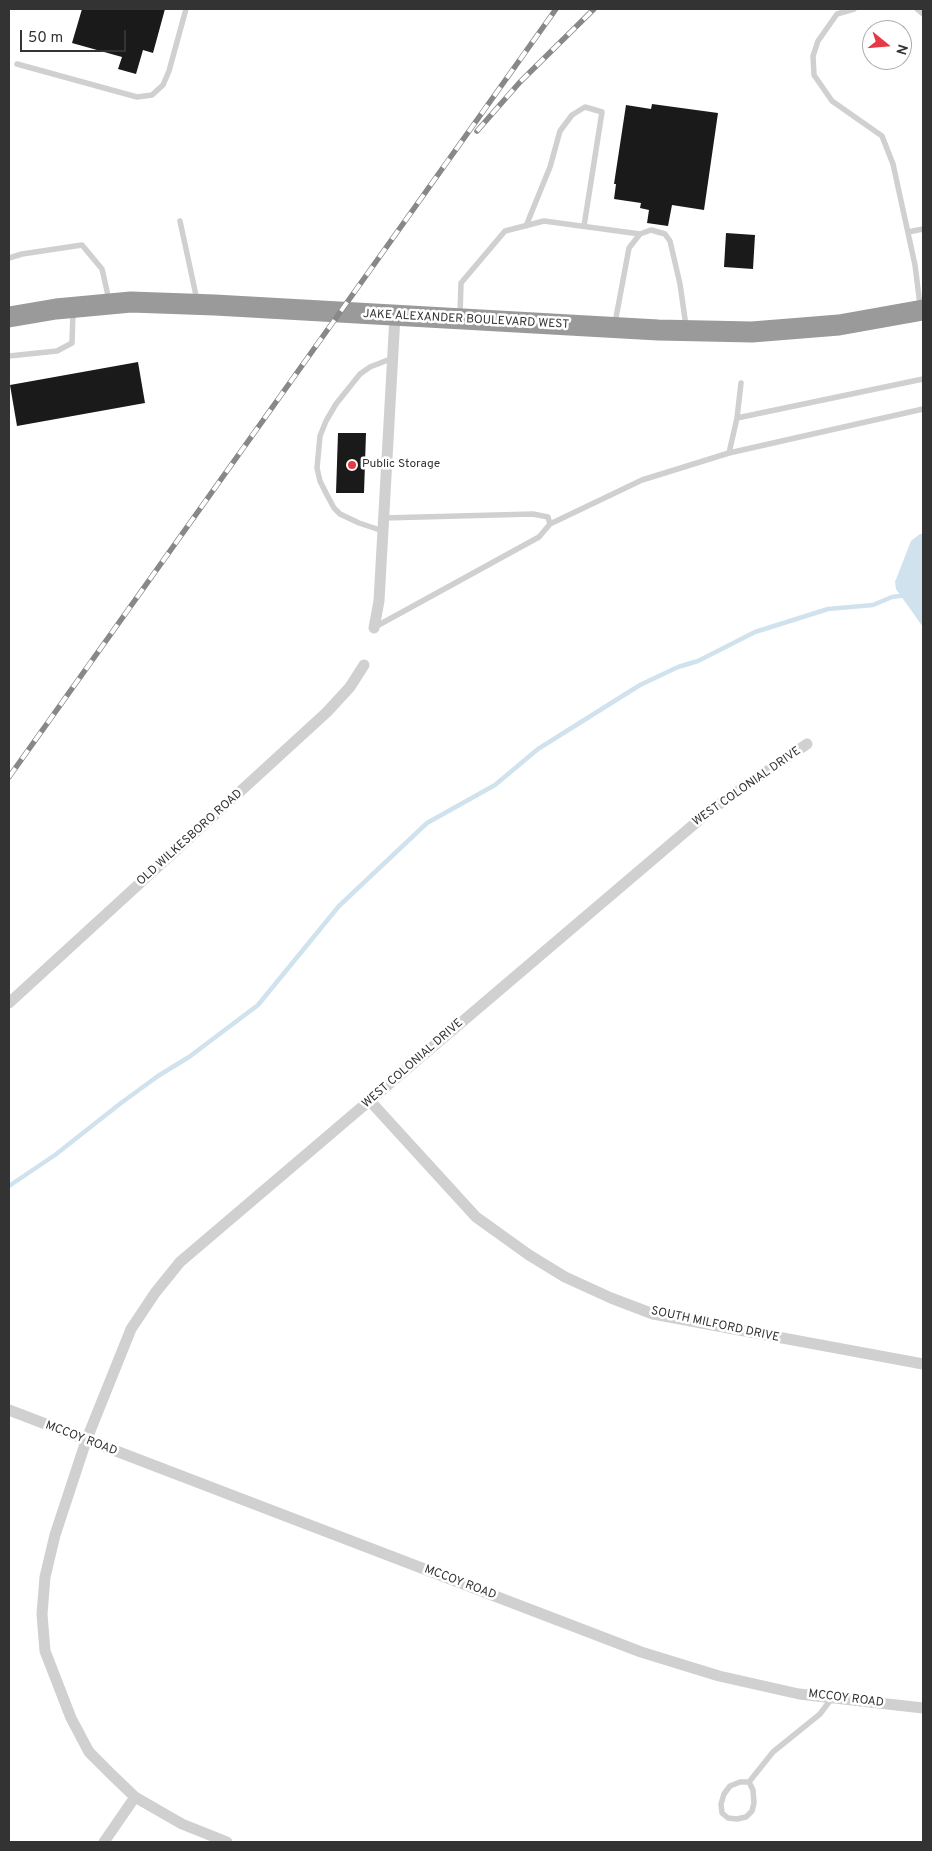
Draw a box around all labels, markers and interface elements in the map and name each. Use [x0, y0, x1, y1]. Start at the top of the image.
scale bar [22, 20, 129, 52]
north arrow [862, 20, 912, 70]
text: 50 m [28, 29, 63, 48]
text: N [891, 42, 910, 57]
street label: JAKE ALEXANDER BOULEVARD WEST [363, 307, 569, 333]
place label: Public Storage [362, 458, 440, 472]
marker: Public Storage [346, 459, 358, 471]
street label: WEST COLONIAL DRIVE [690, 744, 804, 830]
street label: OLD WILKESBORO ROAD [134, 787, 246, 889]
street label: WEST COLONIAL DRIVE [360, 1016, 466, 1112]
street label: SOUTH MILFORD DRIVE [650, 1304, 780, 1346]
street label: MCCOY ROAD [43, 1419, 119, 1459]
street label: MCCOY ROAD [422, 1563, 498, 1603]
street label: MCCOY ROAD [808, 1687, 884, 1711]

